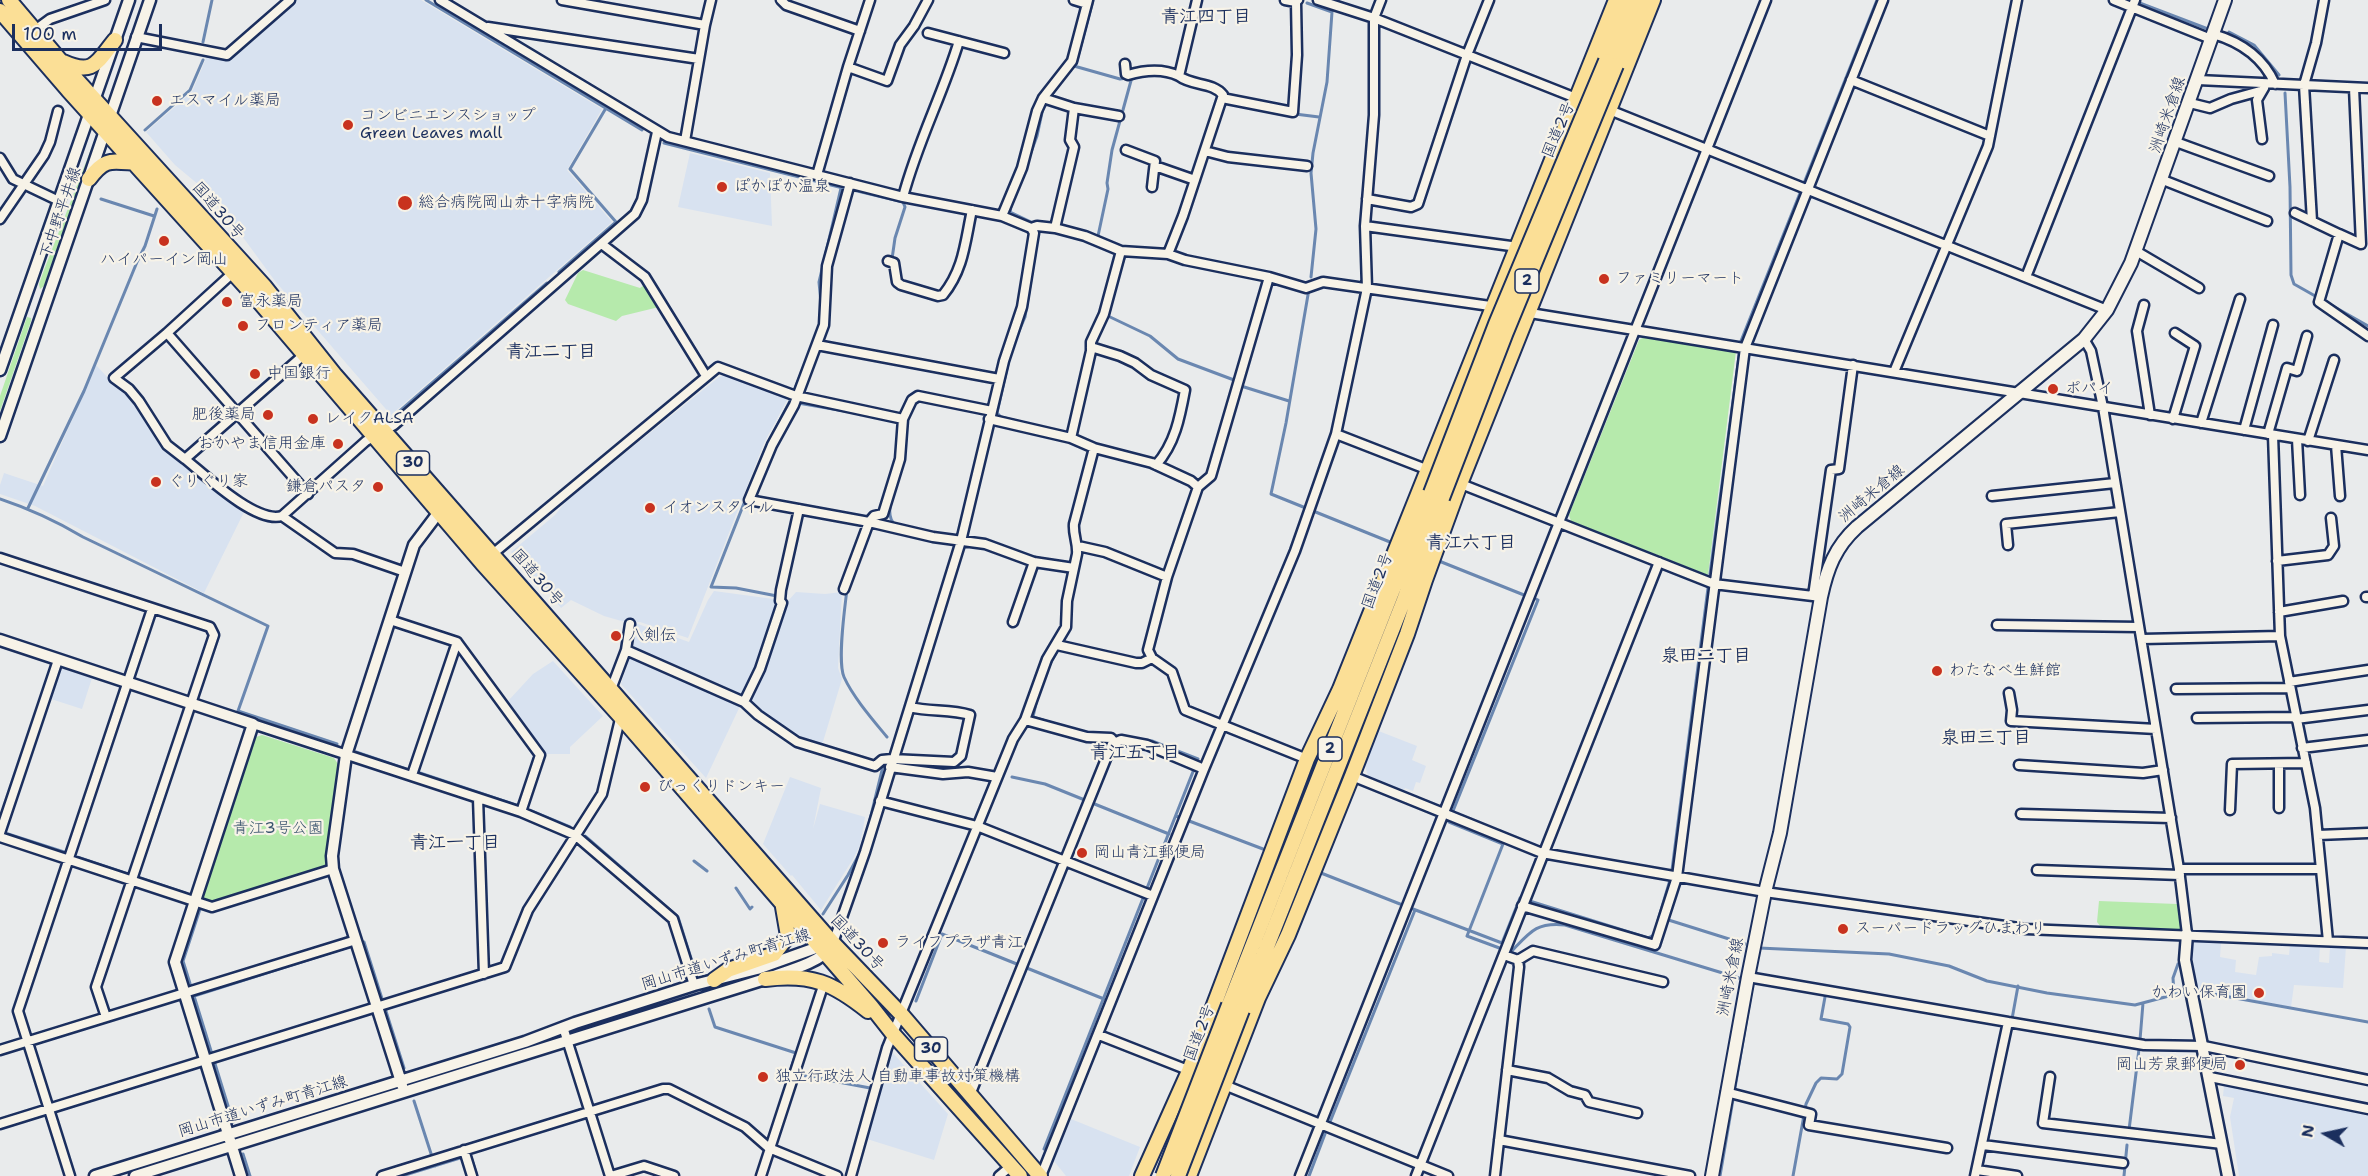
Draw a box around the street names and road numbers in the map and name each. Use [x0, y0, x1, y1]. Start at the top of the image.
street label: 洲崎米倉線 [2146, 74, 2190, 156]
street label: 国道2号 [1539, 99, 1579, 161]
street label: 下中野平井線 [36, 164, 86, 262]
street label: 国道30号 [188, 178, 248, 244]
road number: 2 [1515, 269, 1539, 293]
road number: 30 [396, 451, 430, 475]
street label: 洲崎米倉線 [1835, 461, 1909, 527]
street label: 国道30号 [507, 545, 567, 611]
street label: 国道2号 [1358, 550, 1398, 612]
road number: 2 [1318, 737, 1342, 761]
street label: 国道30号 [826, 911, 888, 975]
street label: 岡山市道いずみ町青江線 [639, 925, 813, 995]
street label: 洲崎米倉線 [1714, 936, 1748, 1018]
street label: 国道2号 [1180, 1002, 1220, 1064]
road number: 30 [914, 1037, 948, 1061]
street label: 岡山市道いずみ町青江線 [176, 1072, 350, 1142]

